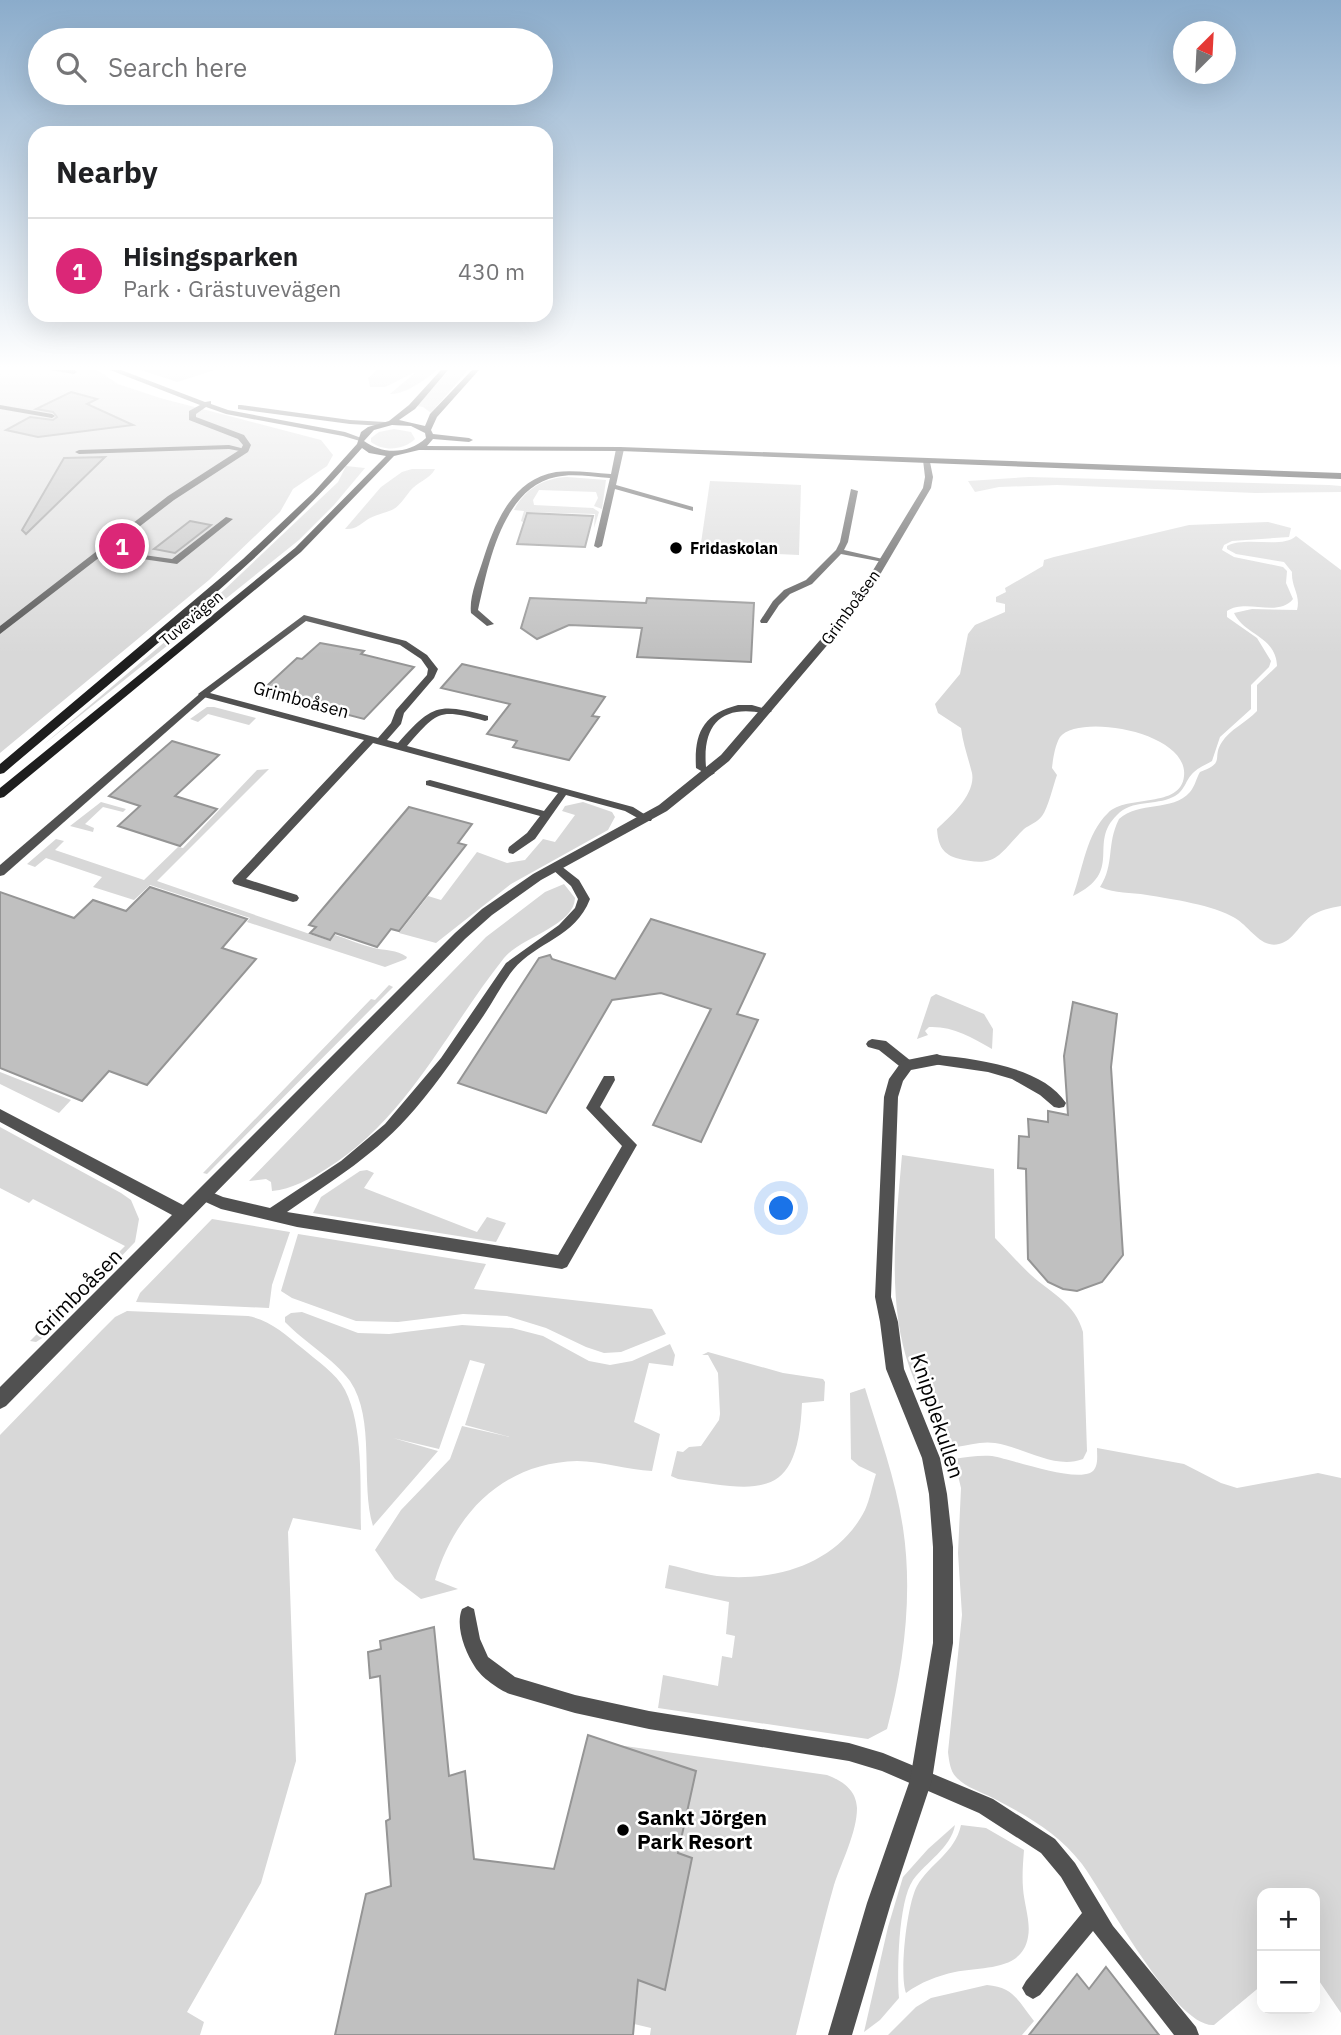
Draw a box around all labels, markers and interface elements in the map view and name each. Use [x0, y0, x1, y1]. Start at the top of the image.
north arrow [1173, 21, 1236, 84]
search box [28, 28, 553, 105]
icon: search [52, 48, 90, 86]
text: Search here [108, 50, 247, 84]
text: Nearby [56, 152, 158, 191]
text: Hisingsparken [123, 239, 298, 273]
text: 1 [72, 256, 86, 286]
text: 430 m [458, 256, 525, 286]
text: Park · Grästuvevägen [123, 273, 341, 303]
pin: 1 [99, 520, 145, 572]
place label: Fridaskolan [690, 538, 778, 558]
marker: Fridaskolan [668, 540, 684, 556]
street label: Grimboåsen [816, 566, 884, 648]
street label: Tuvevägen [155, 586, 227, 650]
street label: Grimboåsen [251, 676, 352, 723]
your location [764, 1191, 798, 1225]
street label: Grimboåsen [27, 1242, 128, 1343]
street label: Knipplekullen [905, 1350, 971, 1482]
place label: Sankt Jörgen Park Resort [637, 1803, 767, 1855]
marker: Sankt Jörgen Park Resort [615, 1822, 631, 1838]
map controls [1257, 1888, 1320, 2014]
button: + [1257, 1888, 1320, 1951]
button: − [1257, 1951, 1320, 2014]

